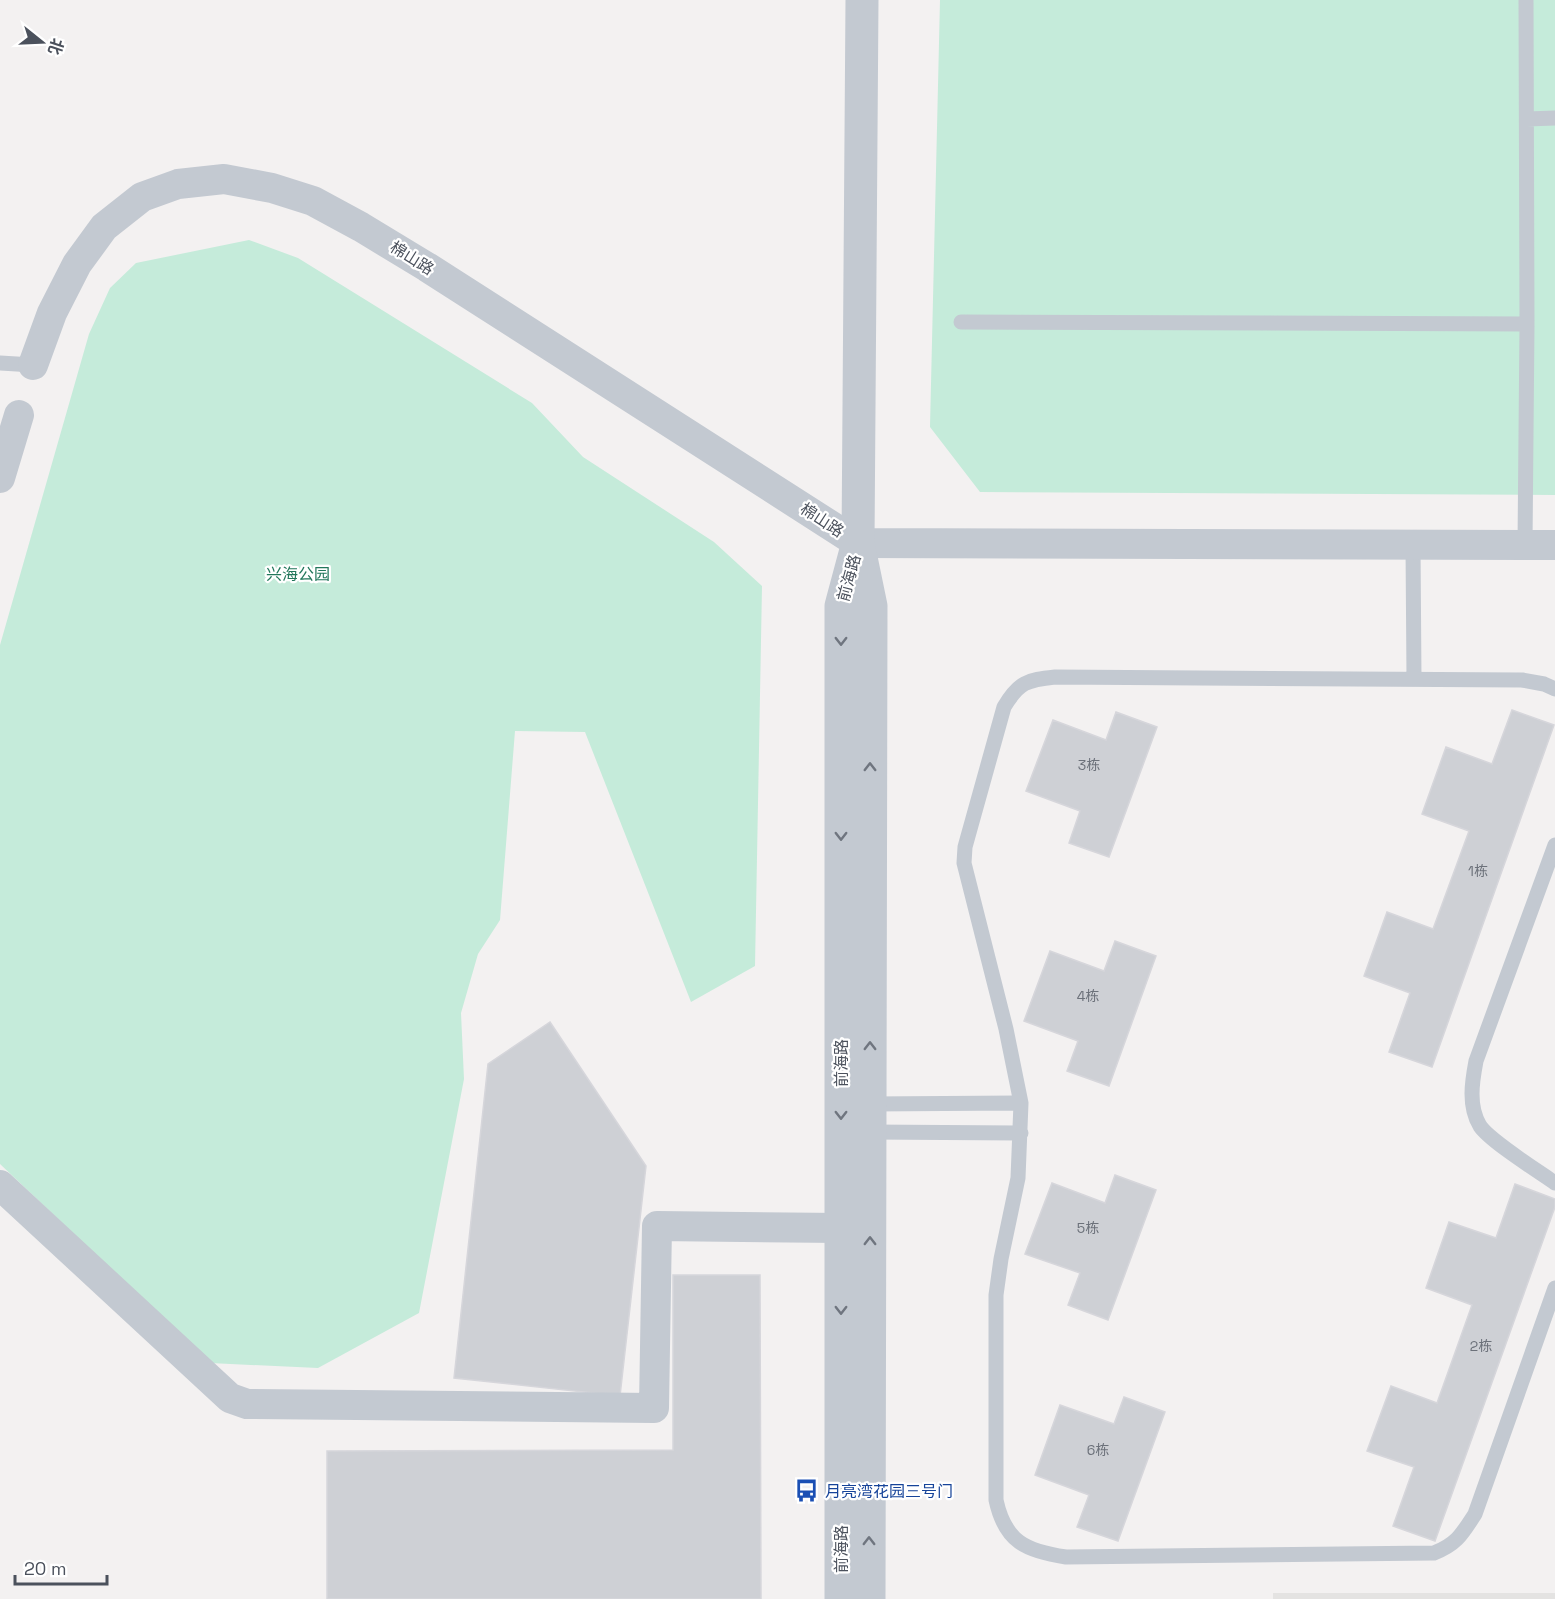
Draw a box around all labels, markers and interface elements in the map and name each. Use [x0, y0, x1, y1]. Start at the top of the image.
north arrow [12, 12, 72, 72]
text: 北 [43, 36, 68, 57]
street label: 棉山路 [386, 236, 438, 280]
street label: 棉山路 [796, 498, 848, 542]
street label: 前海路 [833, 552, 865, 604]
park label: 兴海公园 [266, 564, 330, 585]
one-way arrow [835, 636, 847, 645]
house number: 3栋 [1078, 756, 1100, 774]
one-way arrow [864, 762, 876, 771]
one-way arrow [835, 831, 847, 840]
house number: 1栋 [1468, 862, 1488, 880]
house number: 4栋 [1077, 987, 1099, 1005]
street label: 前海路 [831, 1039, 852, 1087]
one-way arrow [864, 1041, 876, 1050]
one-way arrow [835, 1110, 847, 1119]
house number: 5栋 [1077, 1219, 1099, 1237]
one-way arrow [864, 1236, 876, 1245]
one-way arrow [835, 1305, 847, 1314]
house number: 2栋 [1470, 1337, 1492, 1355]
house number: 6栋 [1087, 1441, 1109, 1459]
bus stop icon: 月亮湾花园三号门 [794, 1478, 820, 1504]
place label: 月亮湾花园三号门 [825, 1481, 953, 1502]
street label: 前海路 [831, 1525, 852, 1573]
one-way arrow [863, 1536, 875, 1545]
scale bar [15, 1548, 106, 1586]
text: 20 m [24, 1557, 67, 1580]

